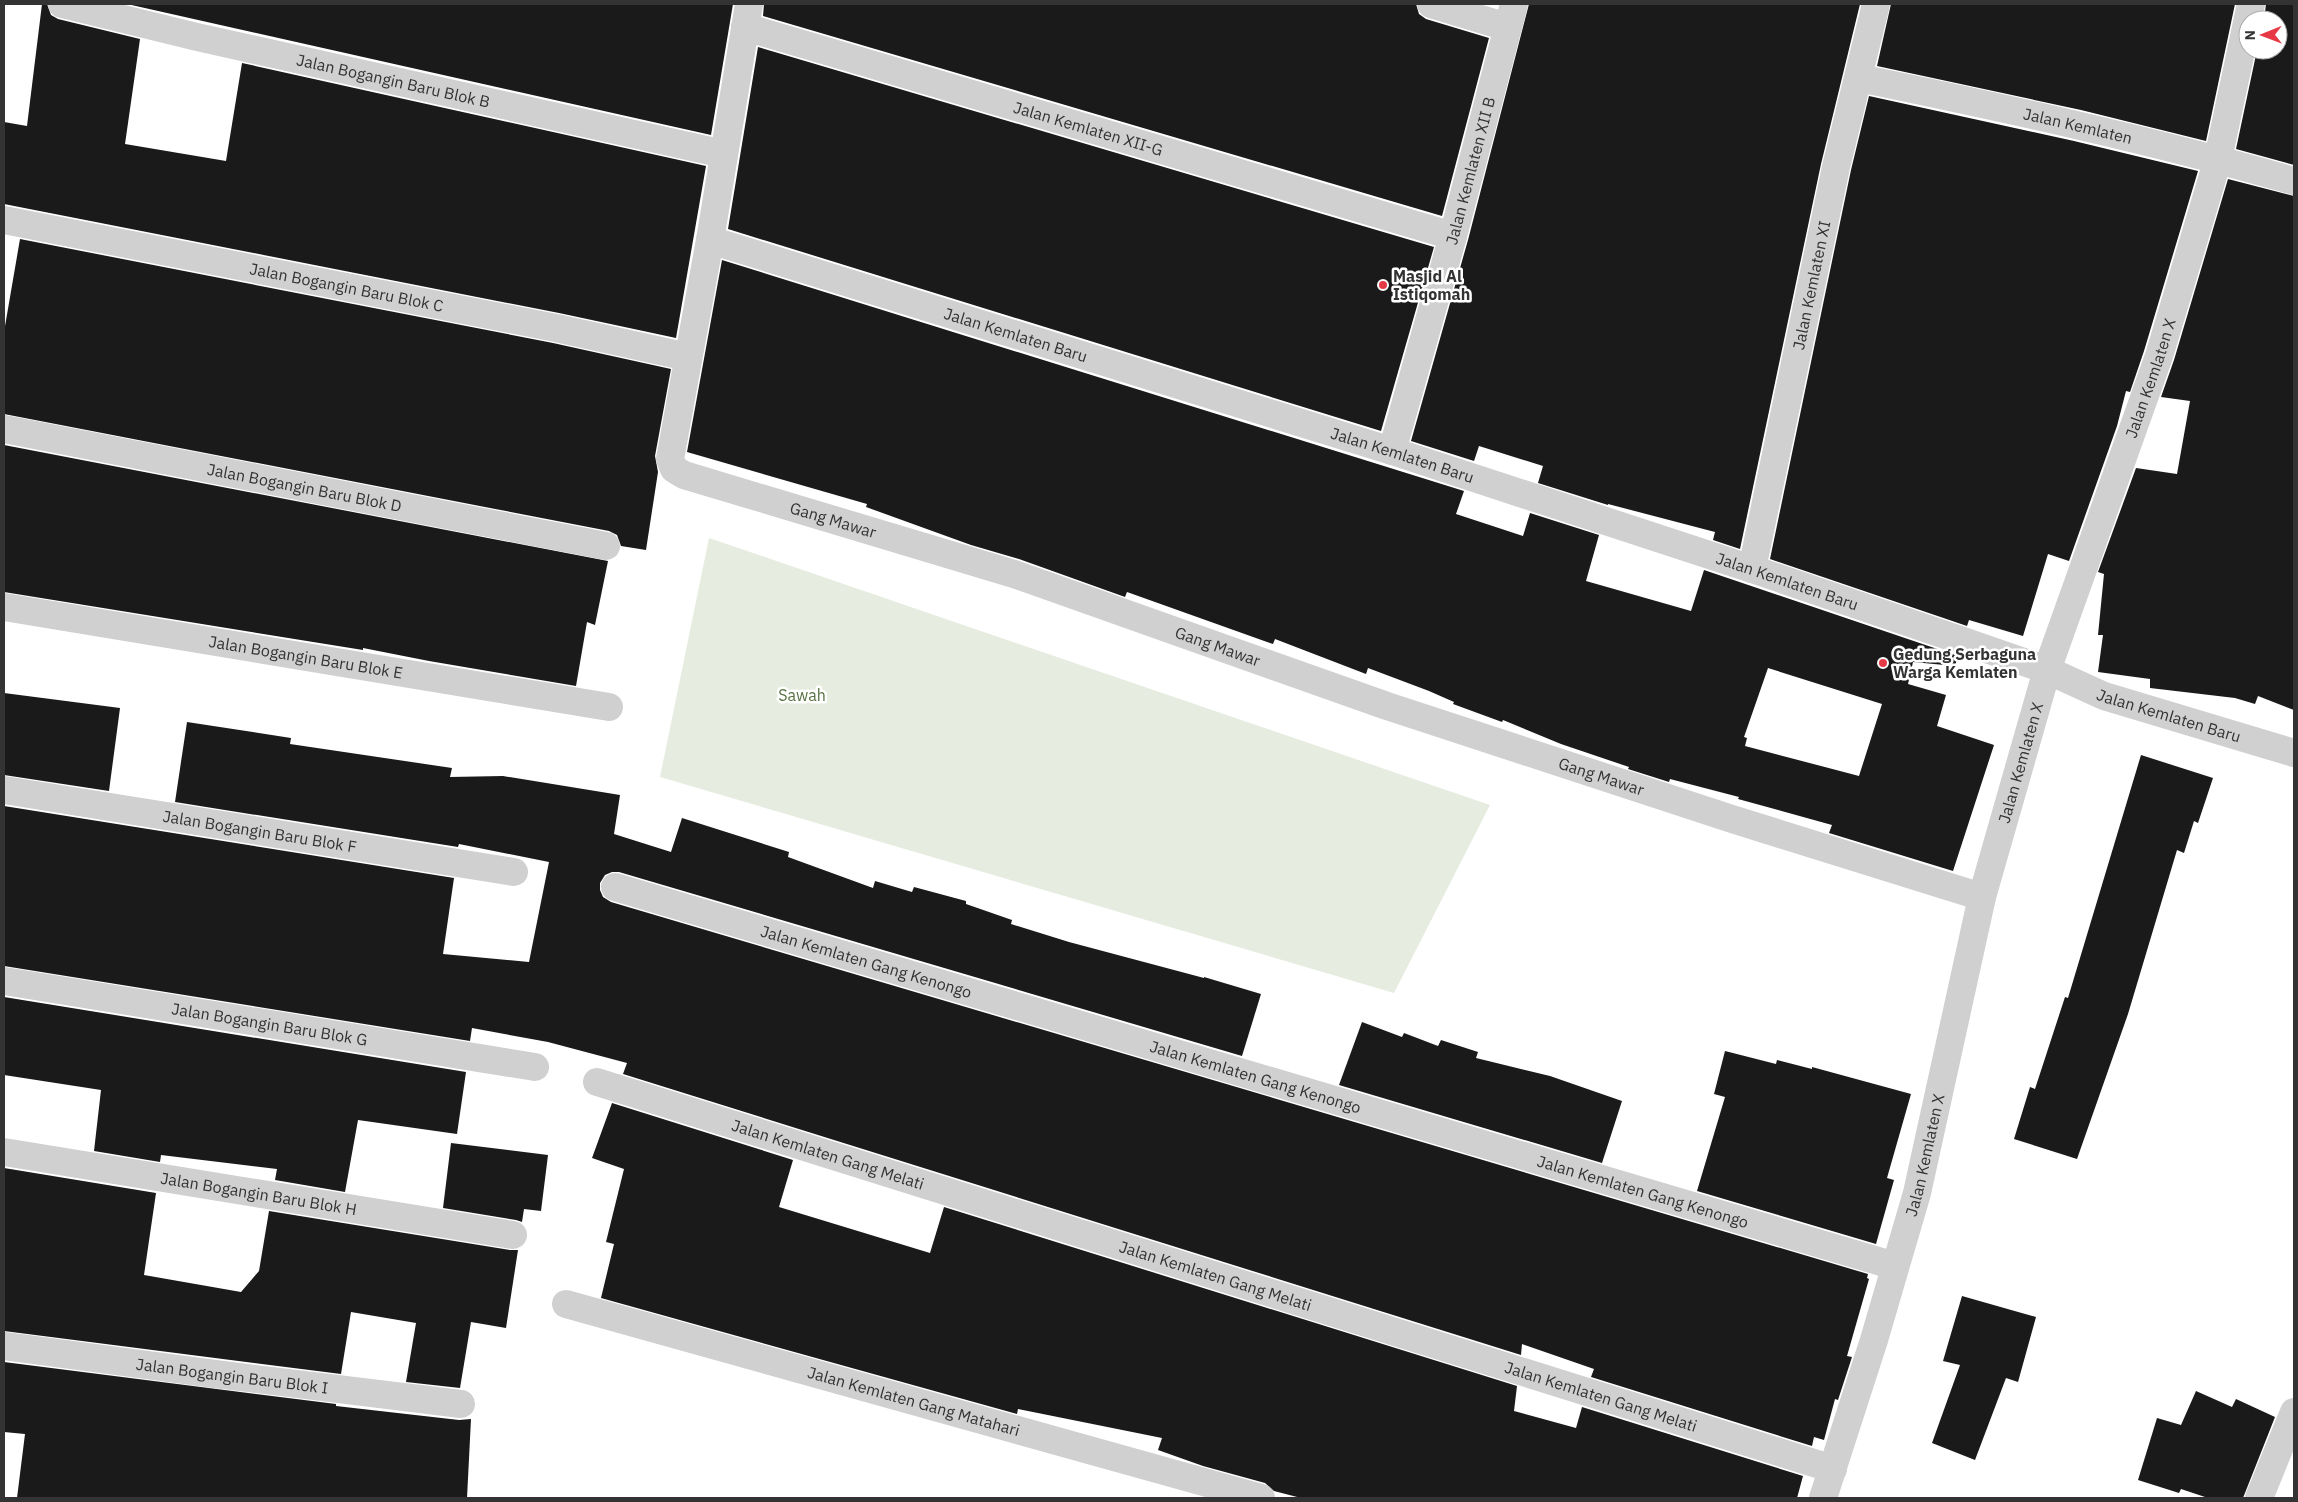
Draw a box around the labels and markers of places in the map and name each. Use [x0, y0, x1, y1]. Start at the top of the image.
place label: Masjid Al Istiqomah [1393, 266, 1470, 304]
marker: Masjid Al Istiqomah [1377, 279, 1389, 291]
place label: Gedung Serbaguna Warga Kemlaten [1893, 644, 2036, 682]
marker: Gedung Serbaguna Warga Kemlaten [1877, 657, 1889, 669]

